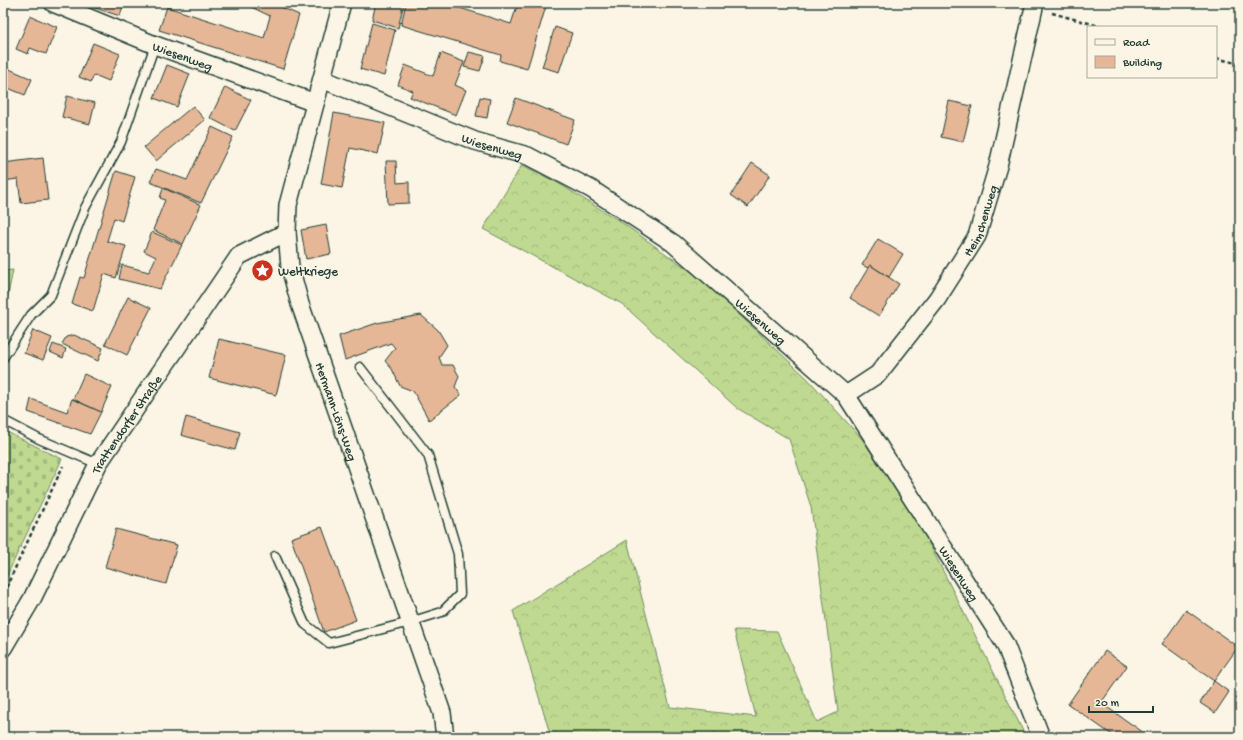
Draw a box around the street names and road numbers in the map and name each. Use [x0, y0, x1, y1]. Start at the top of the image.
street label: Wiesenweg [150, 40, 214, 75]
street label: Wiesenweg [459, 131, 524, 164]
street label: Heimchenweg [961, 184, 1002, 260]
street label: Wiesenweg [731, 296, 788, 349]
street label: Hermann-Löns-Weg [311, 361, 359, 463]
street label: Trattendorfer Straße [89, 373, 166, 477]
street label: Wiesenweg [934, 544, 981, 605]

